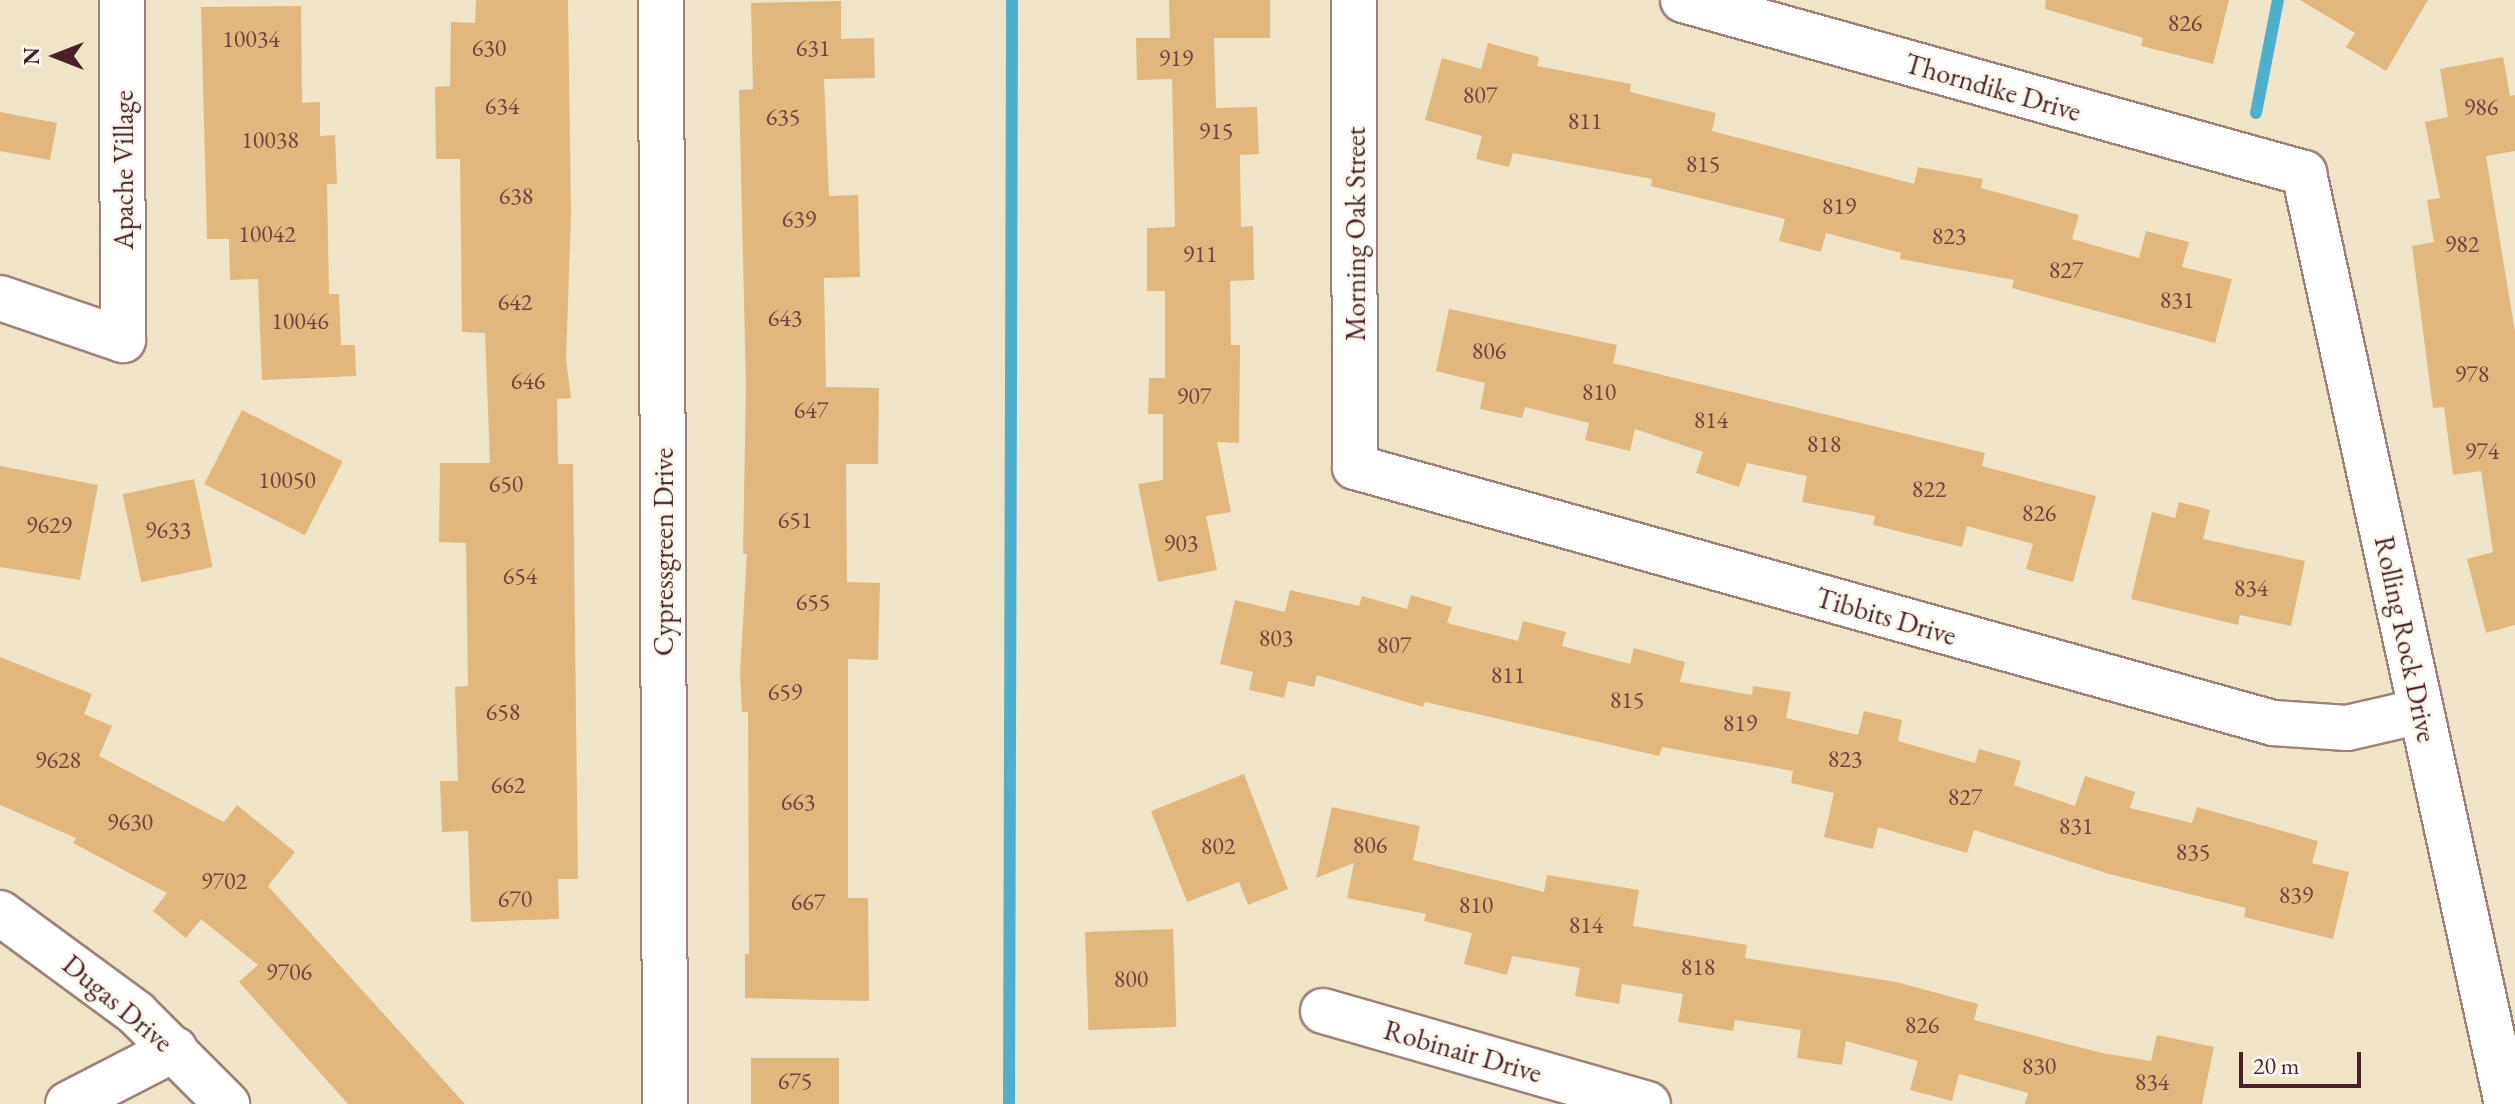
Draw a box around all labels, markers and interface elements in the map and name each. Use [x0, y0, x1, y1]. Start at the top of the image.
house number: 826 [2168, 9, 2202, 37]
north arrow [16, 16, 96, 96]
house number: 10034 [222, 25, 280, 53]
house number: 630 [472, 34, 506, 62]
house number: 631 [796, 34, 830, 62]
house number: 919 [1159, 44, 1193, 72]
street label: Thorndike Drive [1901, 46, 2085, 128]
text: N [17, 47, 46, 65]
house number: 807 [1463, 81, 1497, 109]
street label: Apache Village [106, 90, 140, 250]
house number: 634 [485, 92, 519, 120]
house number: 986 [2464, 93, 2498, 121]
house number: 635 [766, 103, 800, 131]
house number: 811 [1568, 107, 1602, 135]
house number: 915 [1199, 117, 1233, 145]
house number: 10038 [241, 126, 299, 154]
street label: Morning Oak Street [1338, 127, 1372, 341]
house number: 815 [1686, 150, 1720, 178]
house number: 638 [499, 182, 533, 210]
house number: 819 [1822, 192, 1856, 220]
house number: 639 [782, 205, 816, 233]
house number: 10042 [238, 220, 296, 248]
house number: 823 [1932, 222, 1966, 250]
house number: 982 [2445, 230, 2479, 258]
house number: 911 [1183, 240, 1217, 268]
house number: 827 [2049, 256, 2083, 284]
house number: 831 [2160, 286, 2194, 314]
house number: 642 [498, 288, 532, 316]
house number: 643 [768, 304, 802, 332]
house number: 10046 [271, 307, 329, 335]
house number: 806 [1472, 337, 1506, 365]
house number: 978 [2455, 360, 2489, 388]
house number: 646 [511, 367, 545, 395]
house number: 810 [1582, 378, 1616, 406]
house number: 907 [1177, 382, 1211, 410]
house number: 647 [794, 396, 828, 424]
house number: 814 [1694, 406, 1728, 434]
house number: 818 [1807, 430, 1841, 458]
house number: 974 [2465, 437, 2499, 465]
street label: Cypressgreen Drive [646, 448, 680, 656]
house number: 10050 [258, 466, 316, 494]
house number: 650 [489, 470, 523, 498]
house number: 822 [1912, 475, 1946, 503]
house number: 826 [2022, 499, 2056, 527]
house number: 651 [778, 506, 812, 534]
house number: 9629 [26, 511, 72, 539]
house number: 9633 [145, 516, 191, 544]
house number: 903 [1164, 529, 1198, 557]
street label: Rolling Rock Drive [2368, 533, 2444, 745]
house number: 654 [503, 562, 537, 590]
house number: 834 [2234, 574, 2268, 602]
street label: Tibbits Drive [1812, 580, 1960, 652]
house number: 655 [796, 588, 830, 616]
house number: 803 [1259, 624, 1293, 652]
house number: 807 [1377, 631, 1411, 659]
house number: 811 [1491, 661, 1525, 689]
house number: 659 [768, 678, 802, 706]
house number: 815 [1610, 686, 1644, 714]
house number: 658 [486, 698, 520, 726]
house number: 819 [1723, 709, 1757, 737]
house number: 823 [1828, 745, 1862, 773]
house number: 9628 [35, 746, 81, 774]
house number: 662 [491, 771, 525, 799]
house number: 827 [1948, 783, 1982, 811]
house number: 663 [781, 788, 815, 816]
house number: 9630 [107, 808, 153, 836]
house number: 831 [2059, 812, 2093, 840]
house number: 806 [1353, 831, 1387, 859]
house number: 802 [1201, 832, 1235, 860]
house number: 835 [2176, 838, 2210, 866]
house number: 9702 [201, 867, 247, 895]
house number: 839 [2279, 881, 2313, 909]
house number: 670 [498, 885, 532, 913]
house number: 667 [791, 888, 825, 916]
house number: 810 [1459, 891, 1493, 919]
house number: 814 [1569, 911, 1603, 939]
street label: Dugas Drive [56, 947, 180, 1059]
house number: 818 [1681, 953, 1715, 981]
house number: 9706 [266, 958, 312, 986]
house number: 800 [1114, 965, 1148, 993]
house number: 826 [1905, 1011, 1939, 1039]
street label: Robinair Drive [1380, 1012, 1546, 1090]
scale bar [2243, 1036, 2365, 1086]
text: 20 m [2253, 1050, 2300, 1081]
house number: 830 [2022, 1052, 2056, 1080]
house number: 675 [778, 1067, 812, 1095]
house number: 834 [2135, 1068, 2169, 1096]

